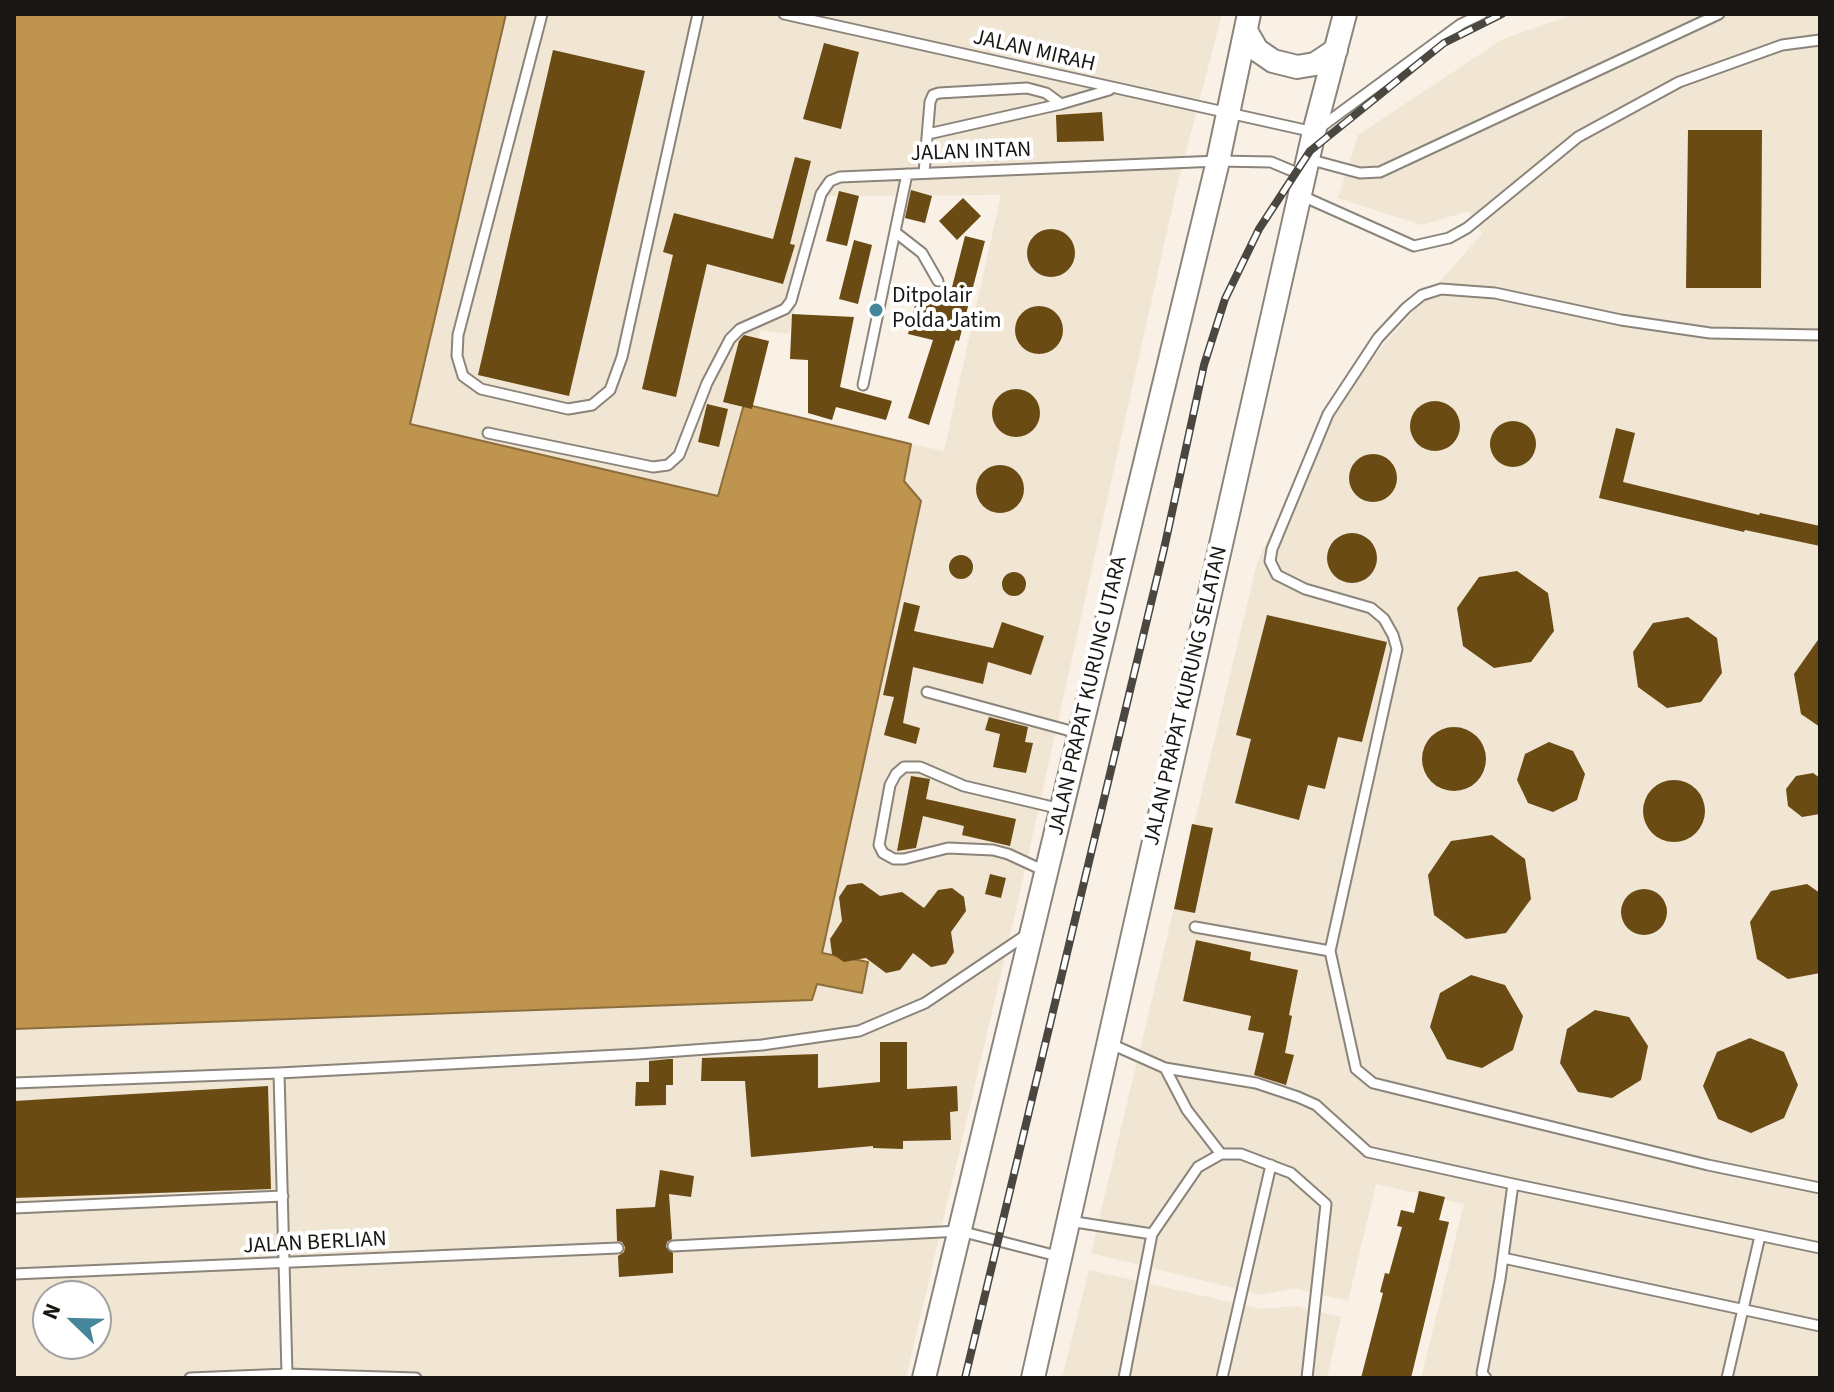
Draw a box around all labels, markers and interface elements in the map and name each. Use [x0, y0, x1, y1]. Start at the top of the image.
street label: JALAN MIRAH [970, 25, 1098, 79]
street label: JALAN INTAN [910, 138, 1032, 168]
place label: Ditpolair Polda Jatim [892, 284, 1002, 336]
marker: Ditpolair Polda Jatim [867, 301, 885, 319]
street label: JALAN PRAPAT KURUNG SELATAN [1140, 544, 1234, 848]
street label: JALAN PRAPAT KURUNG UTARA [1044, 554, 1134, 838]
street label: JALAN BERLIAN [243, 1227, 387, 1261]
north arrow [32, 1280, 112, 1360]
text: N [34, 1298, 69, 1324]

